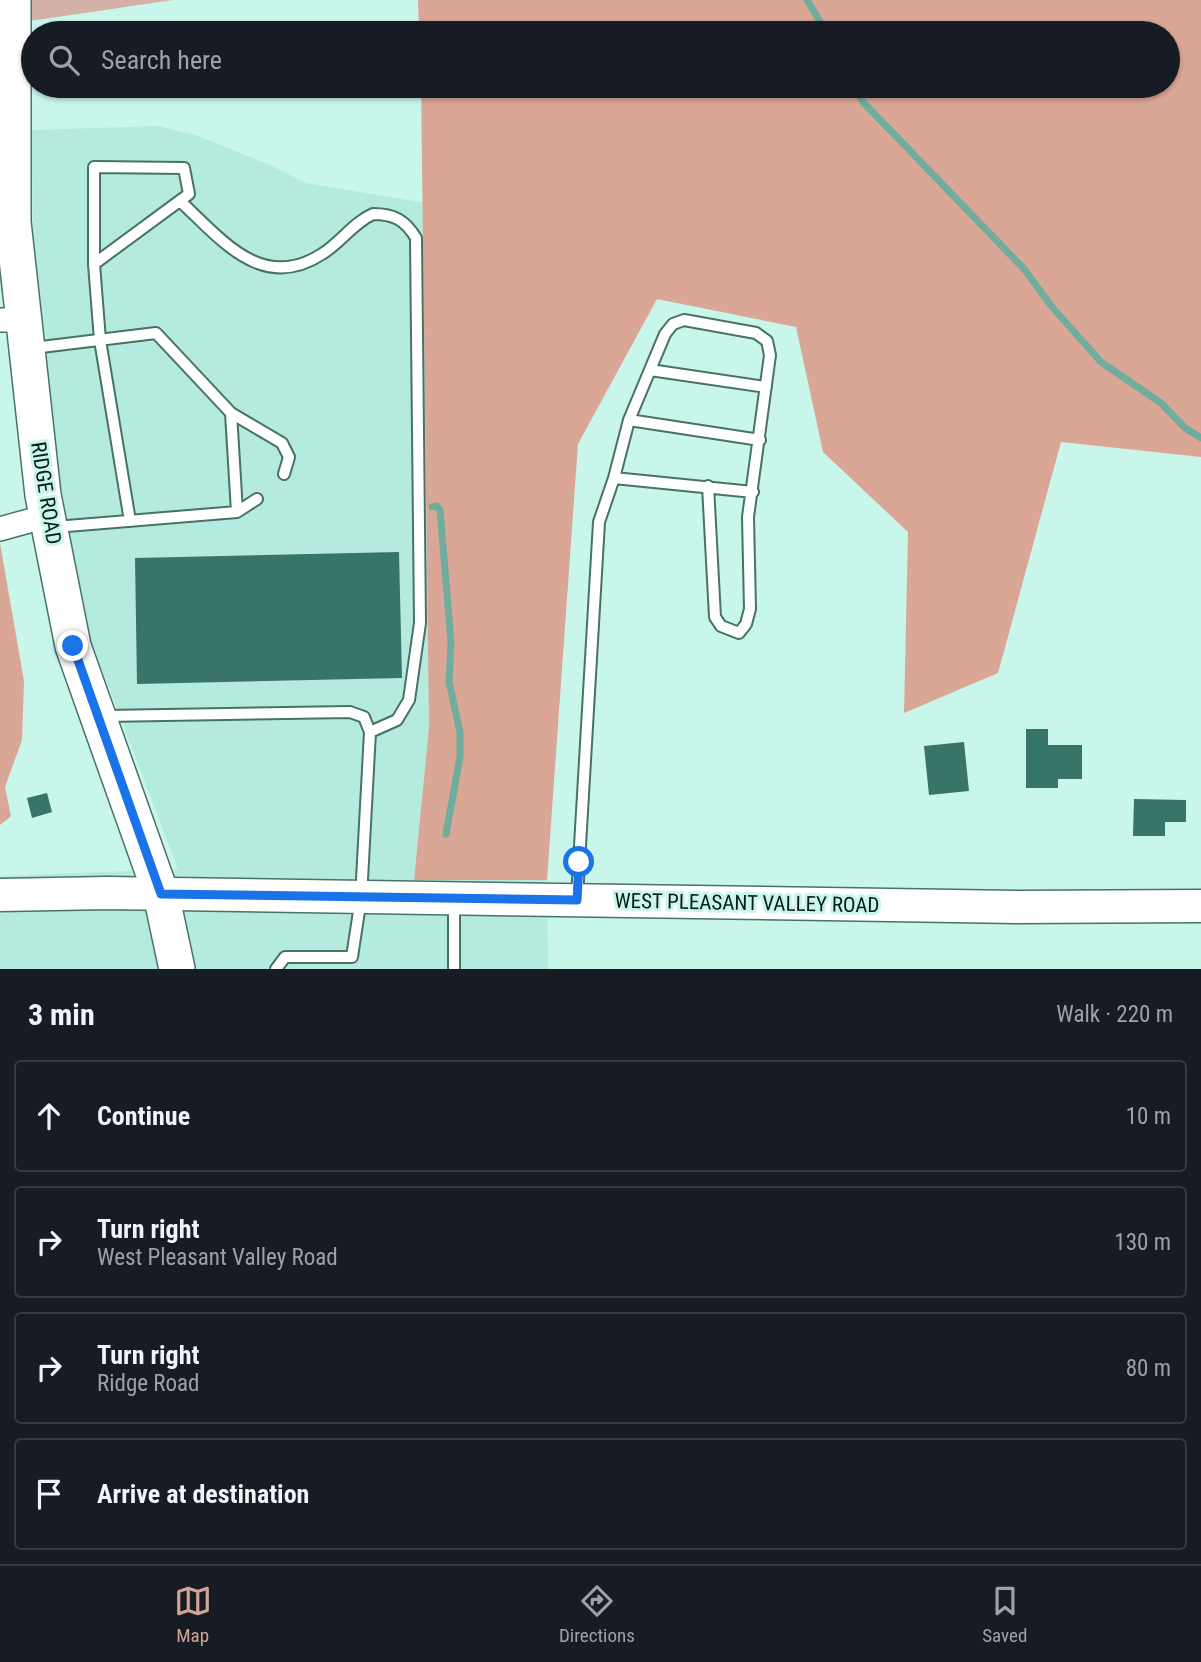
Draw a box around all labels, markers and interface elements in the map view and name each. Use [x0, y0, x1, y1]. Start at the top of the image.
search box [21, 21, 1180, 98]
icon: search [45, 41, 83, 79]
text: Search here [101, 45, 222, 75]
street label: RIDGE ROAD [26, 440, 66, 546]
route end [57, 630, 88, 661]
route start [563, 846, 594, 877]
street label: WEST PLEASANT VALLEY ROAD [614, 889, 880, 917]
text: 3 min [28, 997, 95, 1032]
text: Walk · 220 m [1056, 1001, 1173, 1028]
icon: ahead [30, 1097, 68, 1135]
text: Continue [97, 1101, 190, 1131]
text: 10 m [1126, 1103, 1171, 1130]
text: Turn right [97, 1214, 199, 1244]
icon: right [30, 1223, 68, 1261]
text: 130 m [1114, 1229, 1171, 1256]
text: West Pleasant Valley Road [97, 1244, 338, 1271]
text: Turn right [97, 1340, 199, 1370]
icon: right [30, 1349, 68, 1387]
text: 80 m [1126, 1355, 1171, 1382]
text: Ridge Road [97, 1370, 199, 1397]
icon: arrive [30, 1475, 68, 1513]
text: Arrive at destination [97, 1479, 309, 1509]
tab: Map [174, 1582, 212, 1647]
tab: Directions [559, 1582, 635, 1647]
tab: Saved [982, 1582, 1027, 1647]

